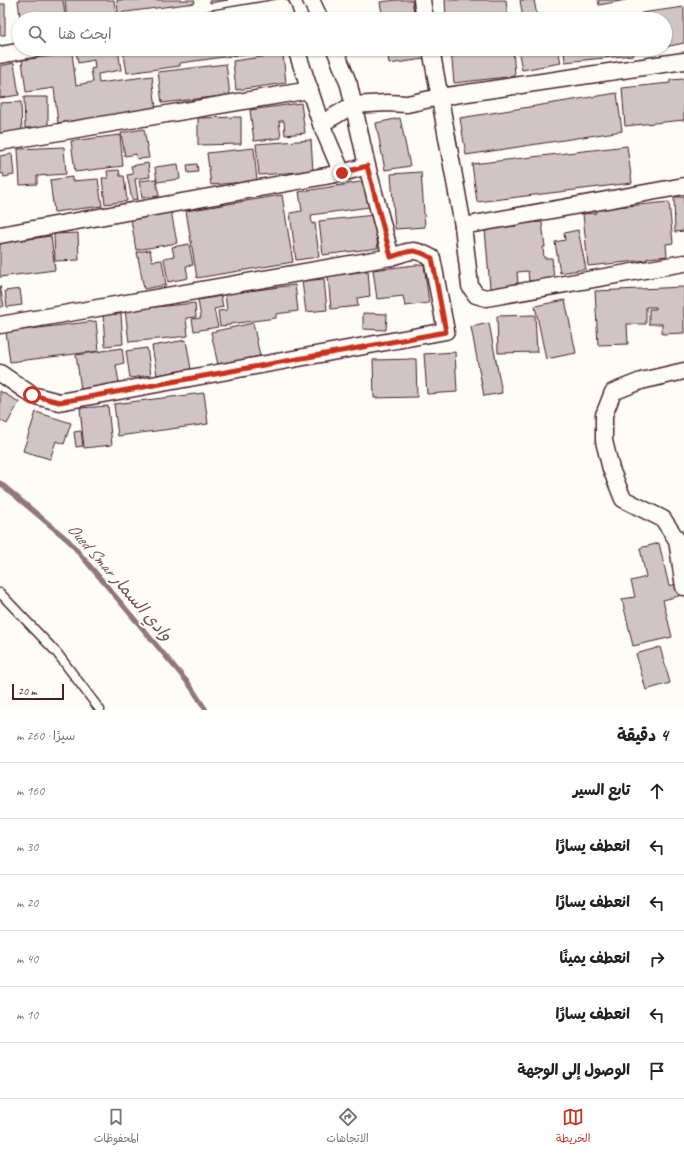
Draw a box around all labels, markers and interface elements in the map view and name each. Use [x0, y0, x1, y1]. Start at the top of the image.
search box [12, 12, 672, 56]
icon: search [26, 23, 48, 45]
text: ابحث هنا [58, 25, 112, 44]
route end [333, 164, 351, 182]
route start [23, 386, 41, 404]
water label: Oued Smar وادي السمار [62, 519, 177, 647]
scale bar [12, 682, 64, 701]
text: 20 m [18, 684, 37, 698]
text: 4 دقيقة [617, 725, 668, 746]
text: سيرًا · 260 m [16, 728, 75, 744]
icon: ahead [646, 780, 668, 802]
text: تابع السير [573, 781, 630, 800]
text: 160 m [16, 783, 44, 799]
icon: left [646, 836, 668, 858]
text: انعطف يسارًا [555, 837, 630, 856]
text: 30 m [16, 839, 38, 855]
icon: left [646, 892, 668, 914]
text: انعطف يسارًا [555, 893, 630, 912]
text: 20 m [16, 895, 38, 911]
icon: right [646, 948, 668, 970]
text: انعطف يمينًا [559, 949, 630, 968]
text: 40 m [16, 951, 38, 967]
icon: left [646, 1004, 668, 1026]
text: انعطف يسارًا [555, 1005, 630, 1024]
text: 10 m [16, 1007, 38, 1023]
icon: arrive [646, 1060, 668, 1082]
text: الوصول إلى الوجهة [517, 1061, 630, 1080]
tab: المحفوظات [94, 1106, 139, 1148]
tab: الاتجاهات [326, 1106, 369, 1148]
tab: الخريطة [556, 1106, 590, 1148]

